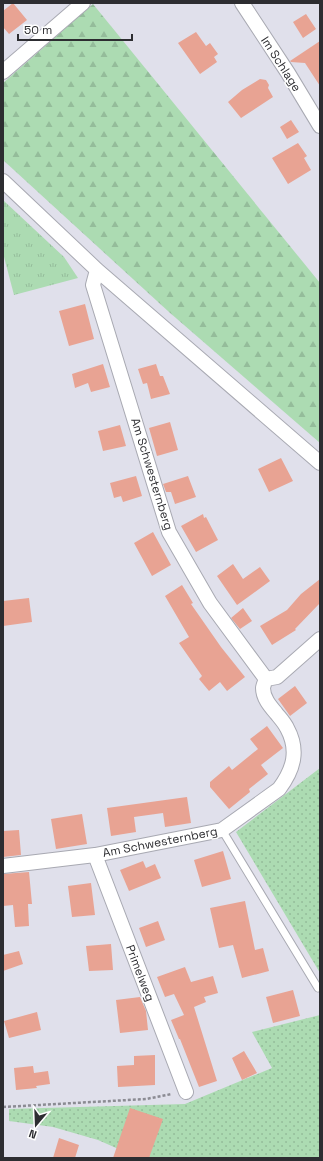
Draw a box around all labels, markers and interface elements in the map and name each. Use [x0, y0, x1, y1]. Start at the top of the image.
scale bar [18, 16, 132, 42]
text: 50 m [24, 22, 52, 38]
street label: Im Schlage [257, 33, 305, 95]
street label: Am Schwesternberg [127, 416, 177, 532]
street label: Am Schwesternberg [101, 823, 219, 861]
street label: Primelweg [122, 942, 158, 1004]
north arrow [16, 1105, 56, 1145]
text: N [27, 1127, 39, 1142]

